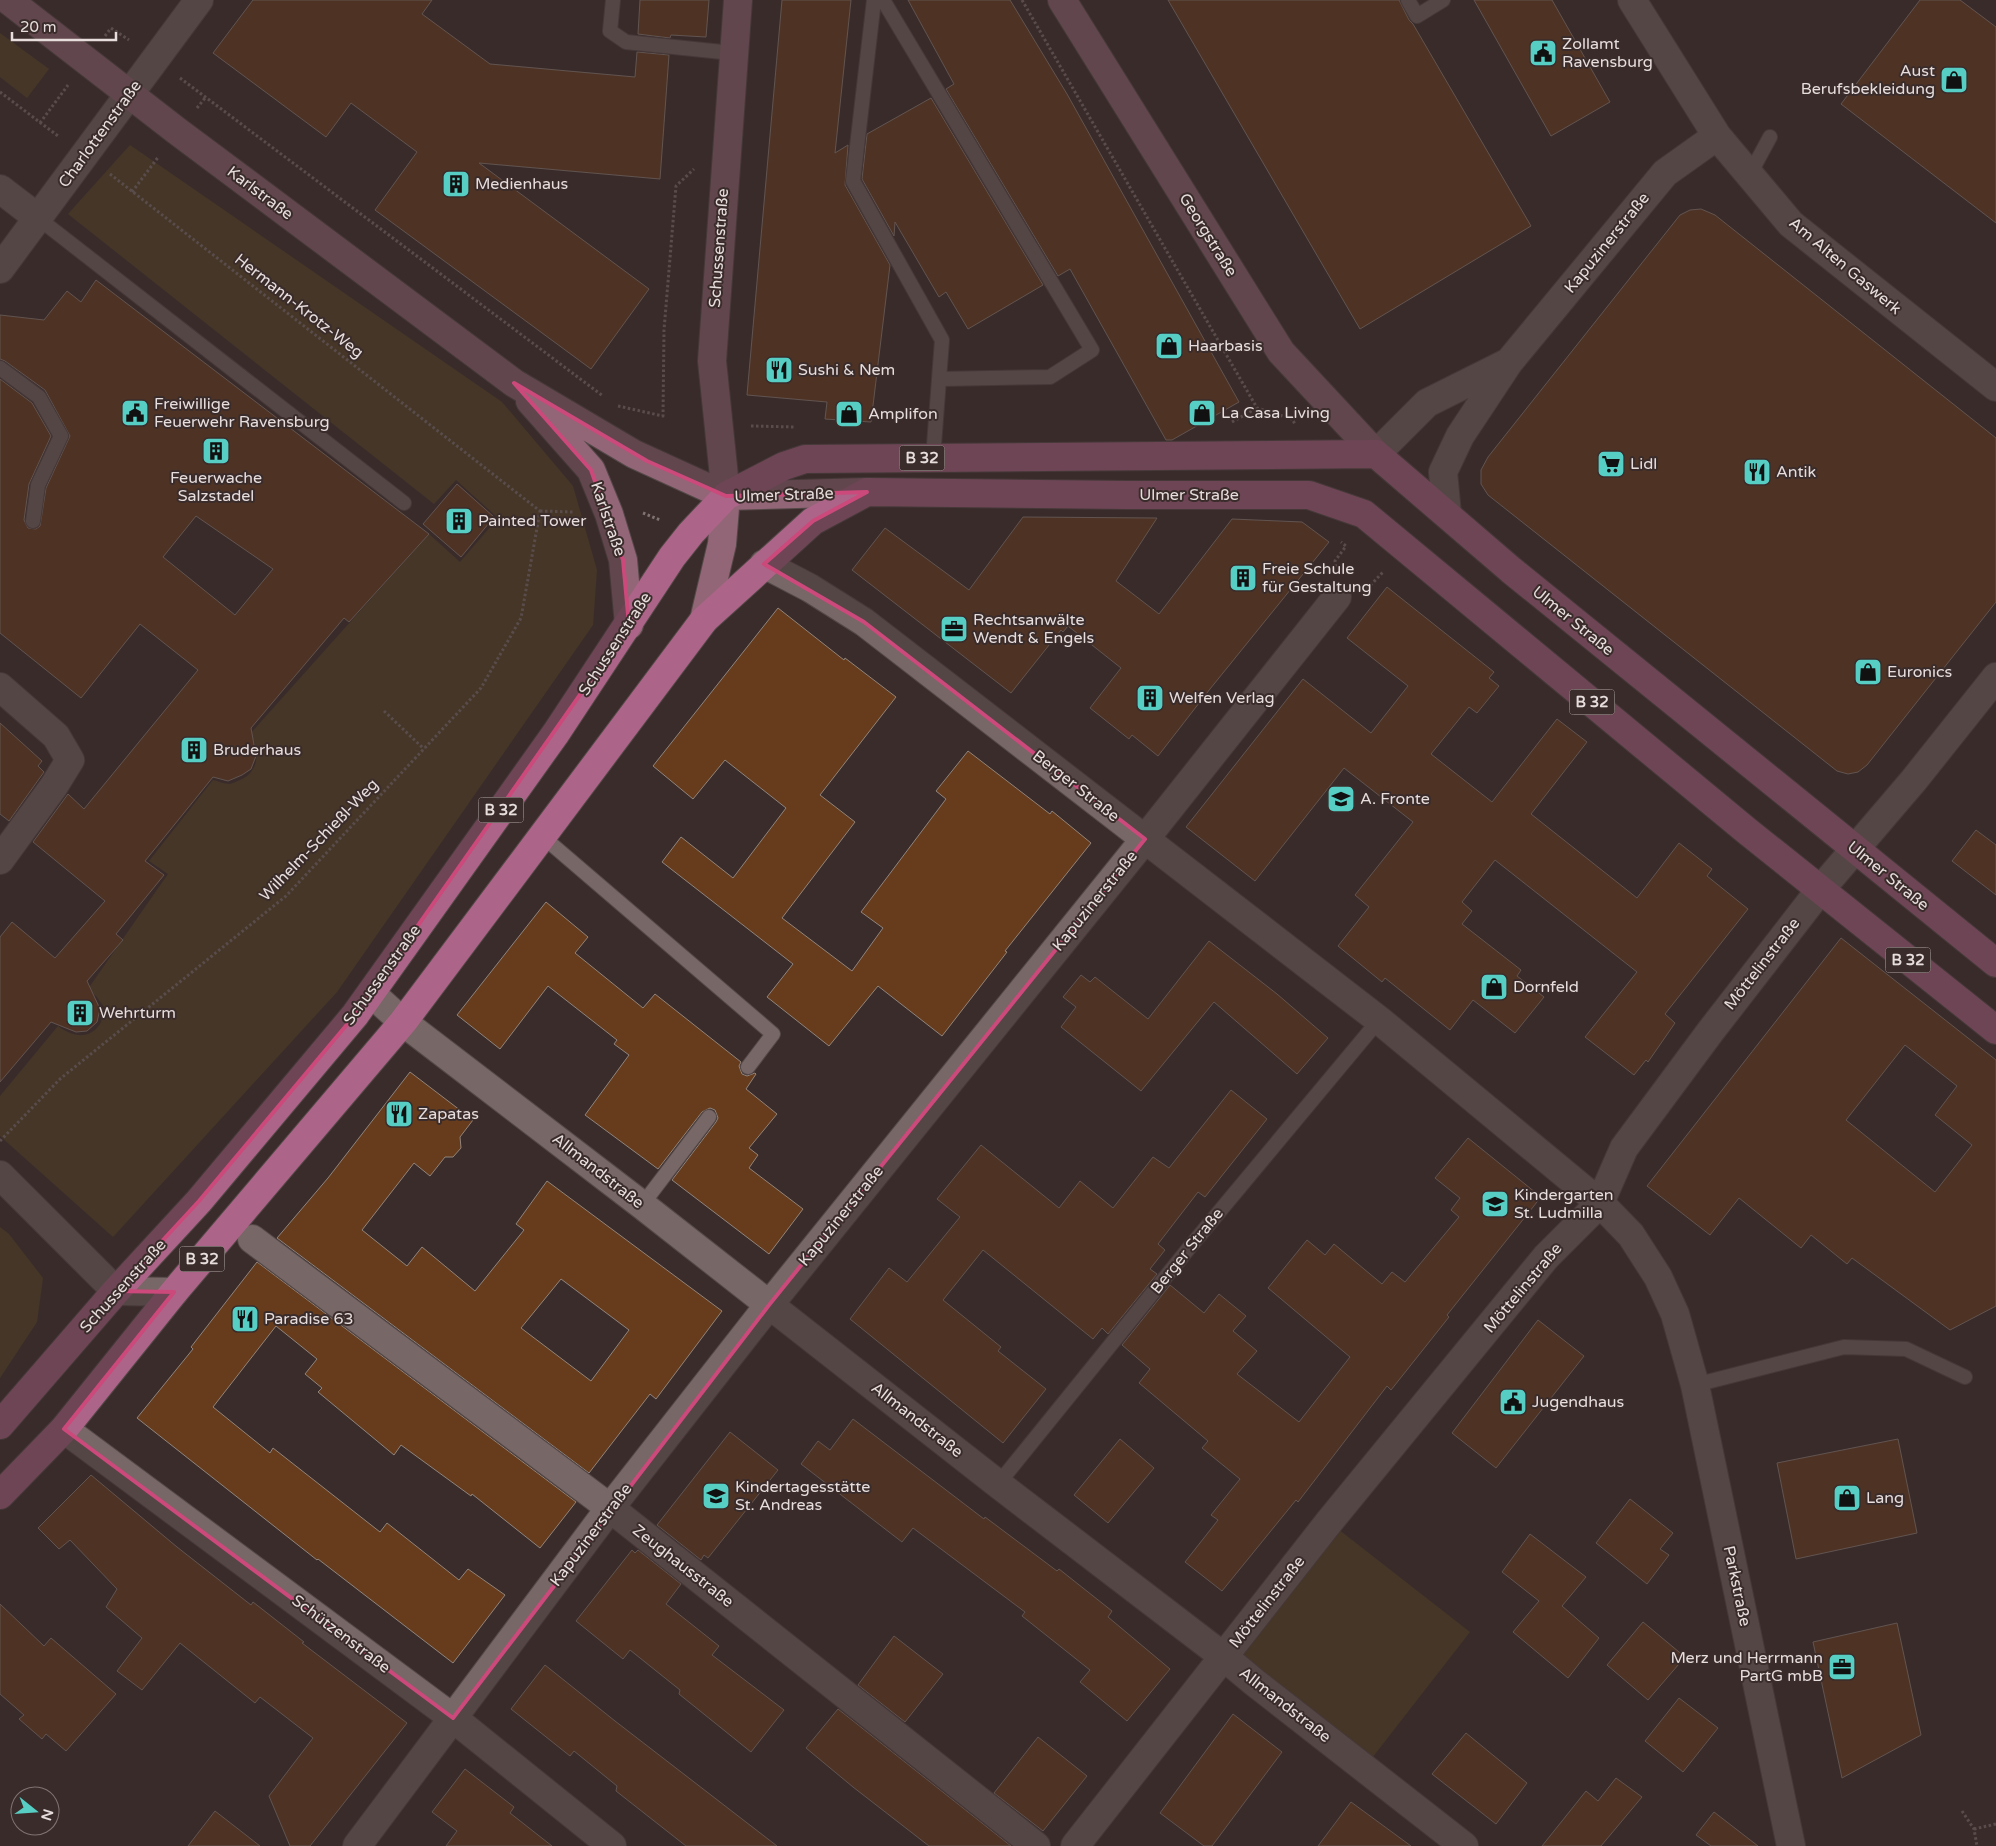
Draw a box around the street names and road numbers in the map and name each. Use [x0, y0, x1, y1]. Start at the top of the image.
street label: Charlottenstraße [54, 76, 146, 192]
street label: Karlstraße [223, 162, 297, 224]
street label: Schussenstraße [705, 188, 733, 308]
street label: Kapuzinerstraße [1560, 188, 1654, 298]
street label: Georgstraße [1174, 190, 1242, 280]
street label: Am Alten Gaswerk [1785, 213, 1906, 319]
street label: Hermann-Krotz-Weg [230, 249, 368, 363]
road number: B 32 [900, 446, 944, 470]
street label: Karlstraße [586, 479, 630, 559]
street label: Ulmer Straße [734, 483, 834, 507]
street label: Ulmer Straße [1139, 485, 1239, 505]
street label: Ulmer Straße [1528, 582, 1618, 660]
street label: Schussenstraße [574, 588, 656, 700]
road number: B 32 [1570, 690, 1614, 714]
street label: Berger Straße [1029, 746, 1123, 826]
street label: Wilhelm-Schießl-Weg [255, 775, 383, 905]
road number: B 32 [478, 798, 524, 822]
street label: Ulmer Straße [1843, 837, 1933, 915]
street label: Kapuzinerstraße [1048, 846, 1142, 956]
street label: Möttelinstraße [1720, 914, 1804, 1014]
street label: Schussenstraße [339, 921, 425, 1029]
road number: B 32 [1886, 948, 1930, 972]
street label: Allmandstraße [548, 1129, 648, 1213]
street label: Kapuzinerstraße [794, 1161, 888, 1271]
street label: Berger Straße [1146, 1204, 1228, 1298]
street label: Schussenstraße [76, 1235, 170, 1337]
street label: Möttelinstraße [1480, 1239, 1566, 1337]
road number: B 32 [180, 1246, 224, 1272]
street label: Allmandstraße [867, 1378, 967, 1462]
street label: Kapuzinerstraße [546, 1479, 636, 1591]
street label: Zeughausstraße [628, 1520, 738, 1612]
street label: Parkstraße [1719, 1544, 1755, 1628]
street label: Möttelinstraße [1225, 1552, 1309, 1652]
street label: Schützenstraße [288, 1590, 394, 1678]
street label: Allmandstraße [1235, 1663, 1335, 1747]

